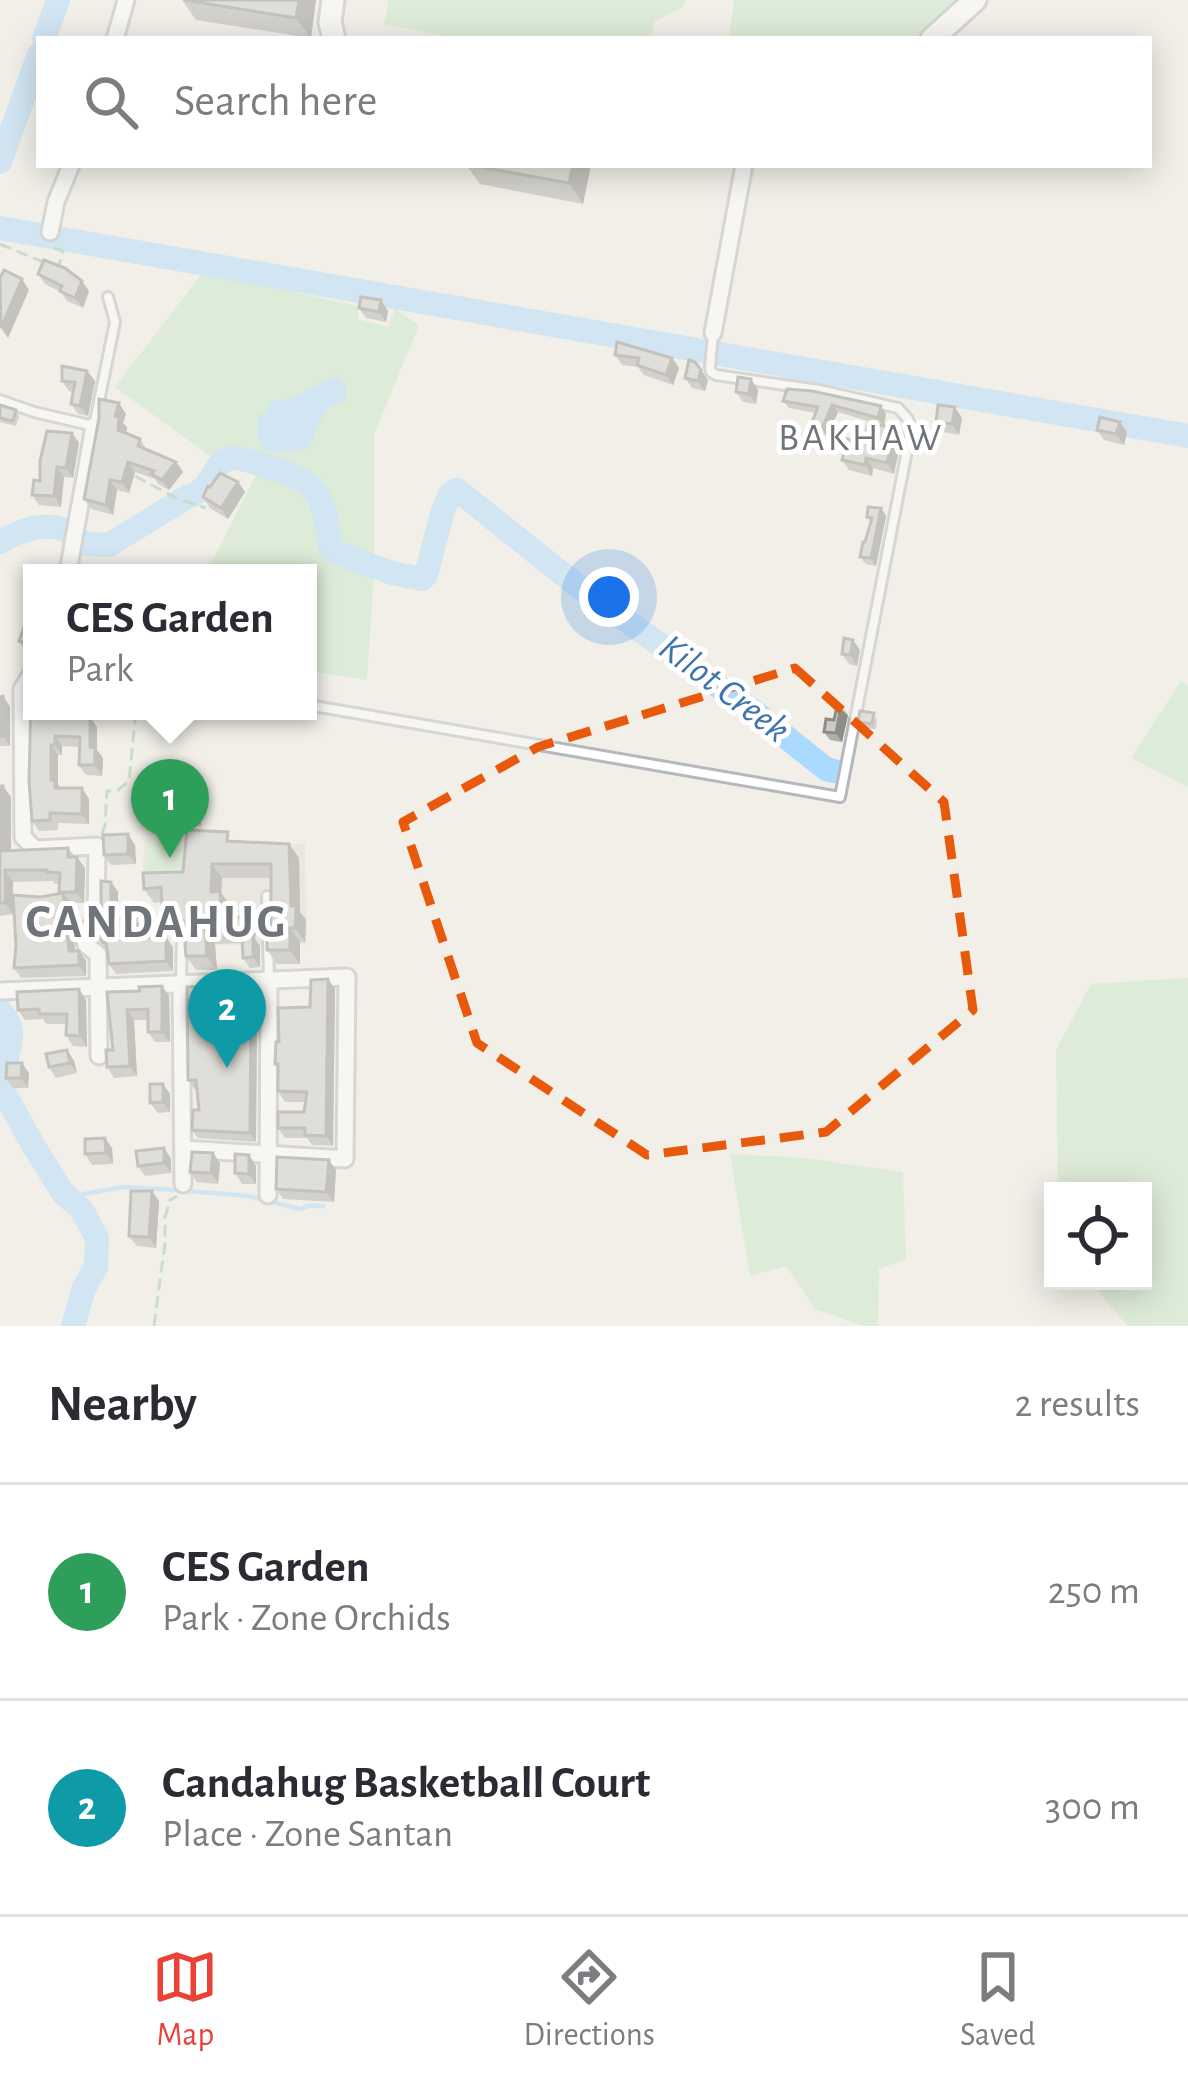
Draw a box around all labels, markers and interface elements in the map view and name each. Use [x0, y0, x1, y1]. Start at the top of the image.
search box [36, 36, 1152, 168]
icon: search [78, 69, 144, 135]
text: Search here [174, 79, 377, 124]
district label: BAKHAW [778, 419, 944, 458]
popup [23, 564, 317, 720]
your location [579, 567, 639, 627]
text: CES Garden [66, 596, 274, 641]
water label: Kilot Creek [652, 628, 796, 750]
text: Park [66, 650, 134, 689]
pin: 1 [131, 759, 209, 858]
district label: CANDAHUG [26, 899, 288, 947]
pin: 2 [188, 969, 266, 1068]
map controls [1044, 1182, 1152, 1290]
button: locate [1044, 1182, 1152, 1290]
text: Nearby [48, 1379, 197, 1430]
text: 2 results [1014, 1385, 1140, 1424]
text: CES Garden [162, 1545, 370, 1590]
text: 1 [80, 1572, 94, 1611]
text: 250 m [1048, 1572, 1140, 1611]
text: Park · Zone Orchids [162, 1599, 451, 1638]
text: Candahug Basketball Court [162, 1761, 650, 1806]
text: 2 [78, 1788, 96, 1827]
text: 300 m [1045, 1788, 1140, 1827]
text: Place · Zone Santan [162, 1815, 453, 1854]
tab: Map [152, 1944, 218, 2056]
tab: Directions [523, 1944, 655, 2056]
tab: Saved [960, 1944, 1035, 2056]

